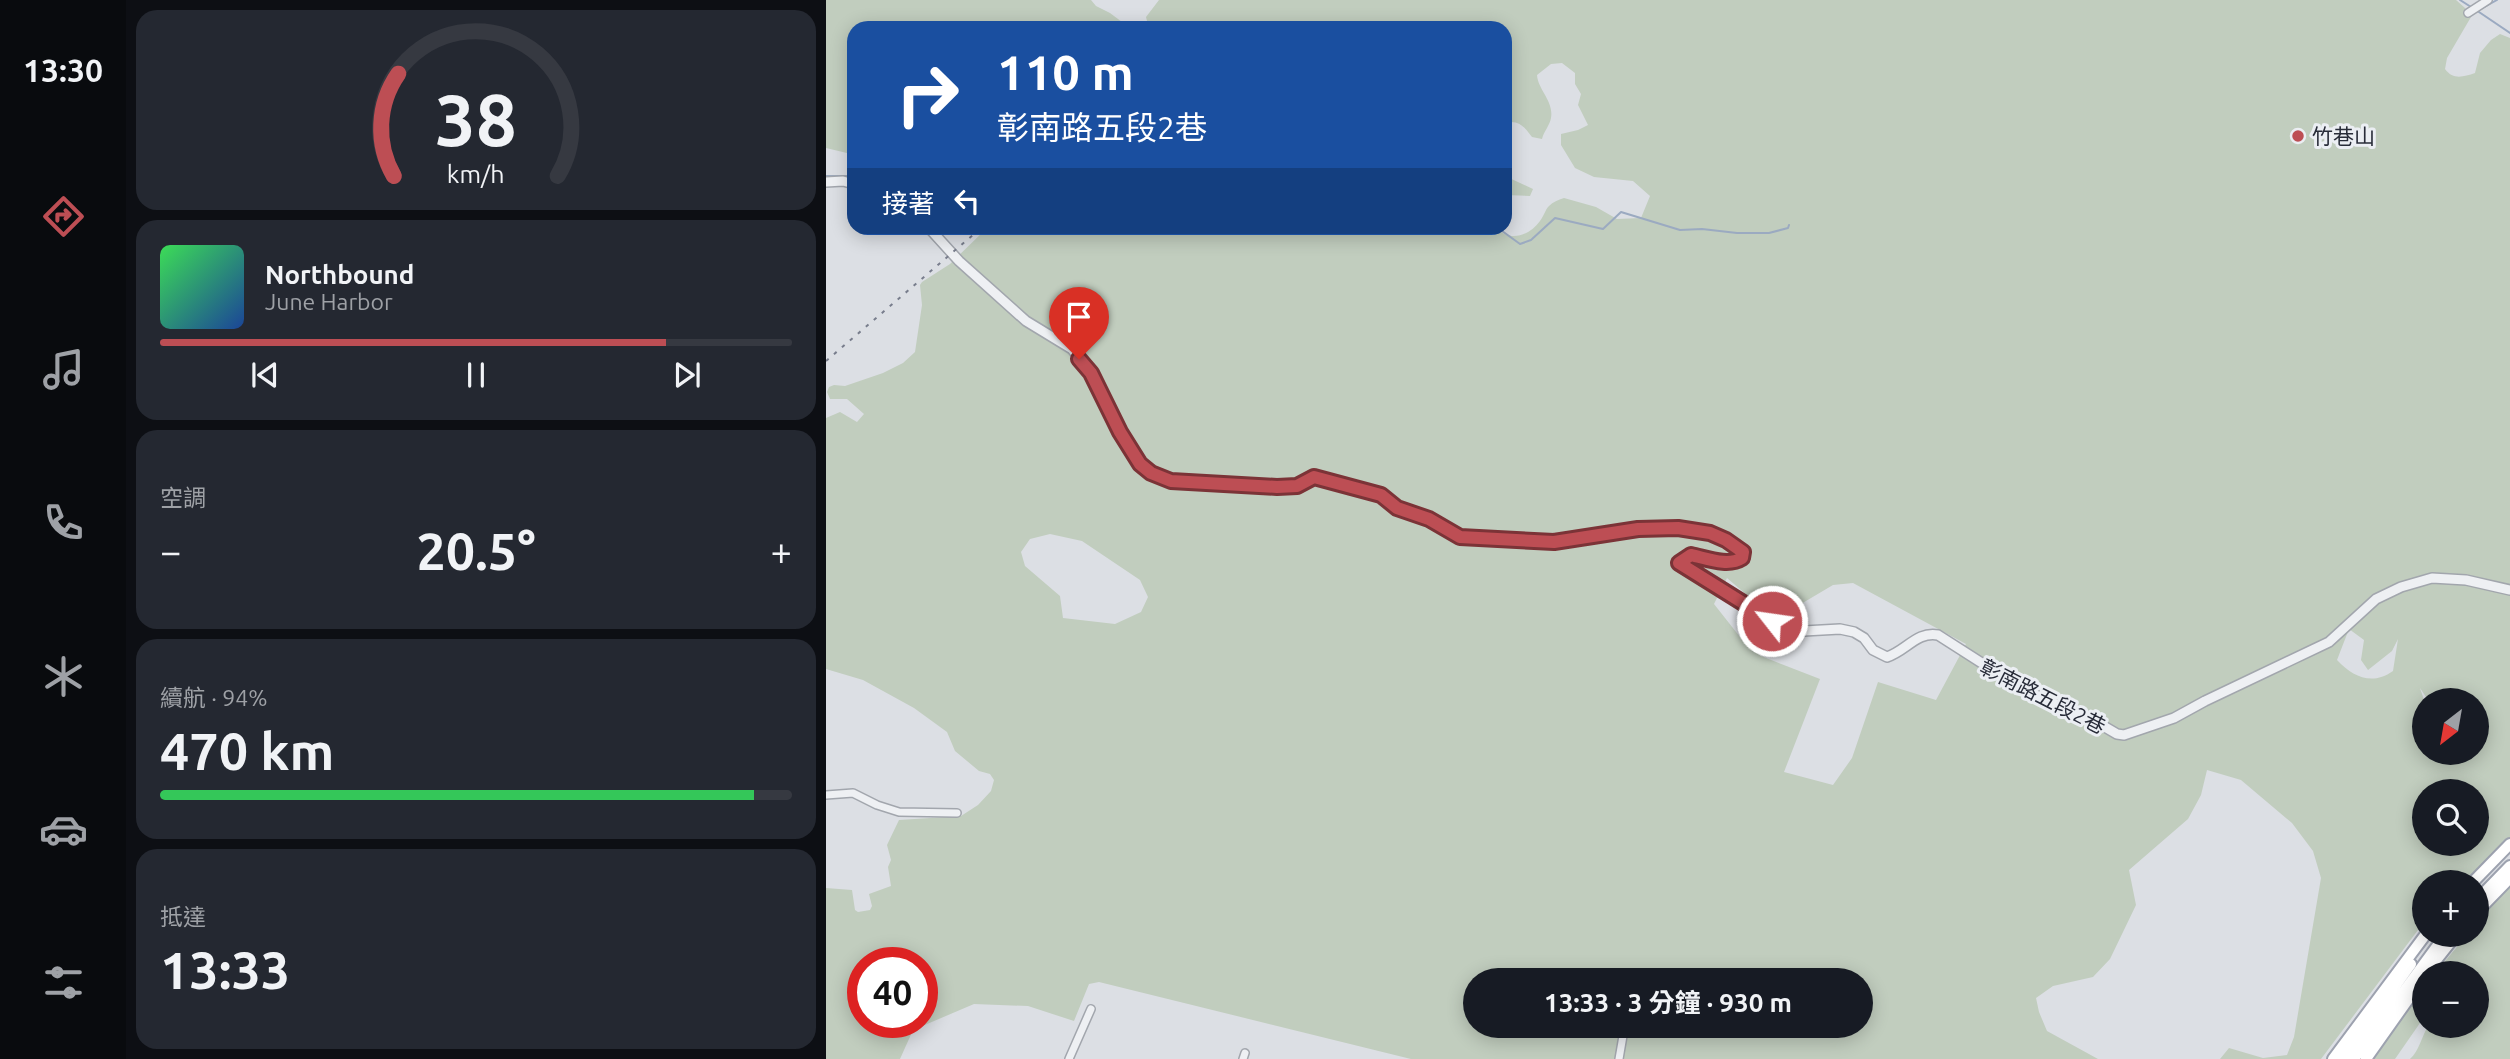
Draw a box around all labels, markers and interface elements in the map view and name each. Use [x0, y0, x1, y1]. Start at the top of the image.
text: 110 m [997, 44, 1134, 99]
icon: right [882, 49, 973, 140]
text: 13:30 [23, 52, 103, 88]
text: 38 [435, 78, 517, 160]
text: 彰南路五段2巷 [997, 109, 1207, 145]
place label: 竹巷山 [2312, 124, 2375, 148]
marker: 竹巷山 [2290, 128, 2306, 144]
text: km/h [447, 160, 505, 188]
icon: left [948, 182, 986, 220]
text: 接著 [882, 189, 934, 218]
icon: directions [39, 192, 88, 241]
text: Northbound [265, 260, 414, 289]
pin [1049, 287, 1109, 359]
text: June Harbor [265, 289, 393, 314]
icon: arrive [1060, 298, 1098, 336]
icon: music [39, 345, 88, 394]
icon: previous [246, 356, 284, 394]
icon: pause [457, 356, 495, 394]
icon: next [668, 356, 706, 394]
text: 空調 [160, 485, 206, 510]
icon: phone [39, 498, 88, 547]
text: 20.5° [416, 522, 536, 580]
text: − [160, 530, 181, 572]
text: + [771, 530, 792, 572]
position arrow [1735, 584, 1809, 658]
icon: climate [39, 652, 88, 701]
street label: 彰南路五段2巷 [1976, 654, 2110, 738]
text: 續航 · 94% [160, 685, 267, 710]
north arrow [2412, 688, 2488, 765]
map controls [2412, 688, 2489, 1038]
text: 470 km [160, 722, 334, 780]
button: search [2412, 779, 2489, 856]
icon: car [39, 805, 88, 854]
button: + [2412, 870, 2489, 947]
text: 抵達 [160, 904, 206, 929]
text: 13:33 [160, 941, 290, 999]
speed limit sign: 40 [847, 947, 938, 1038]
icon: filters [39, 958, 88, 1007]
button: − [2412, 961, 2489, 1038]
text: 13:33 · 3 分鐘 · 930 m [1544, 988, 1792, 1017]

